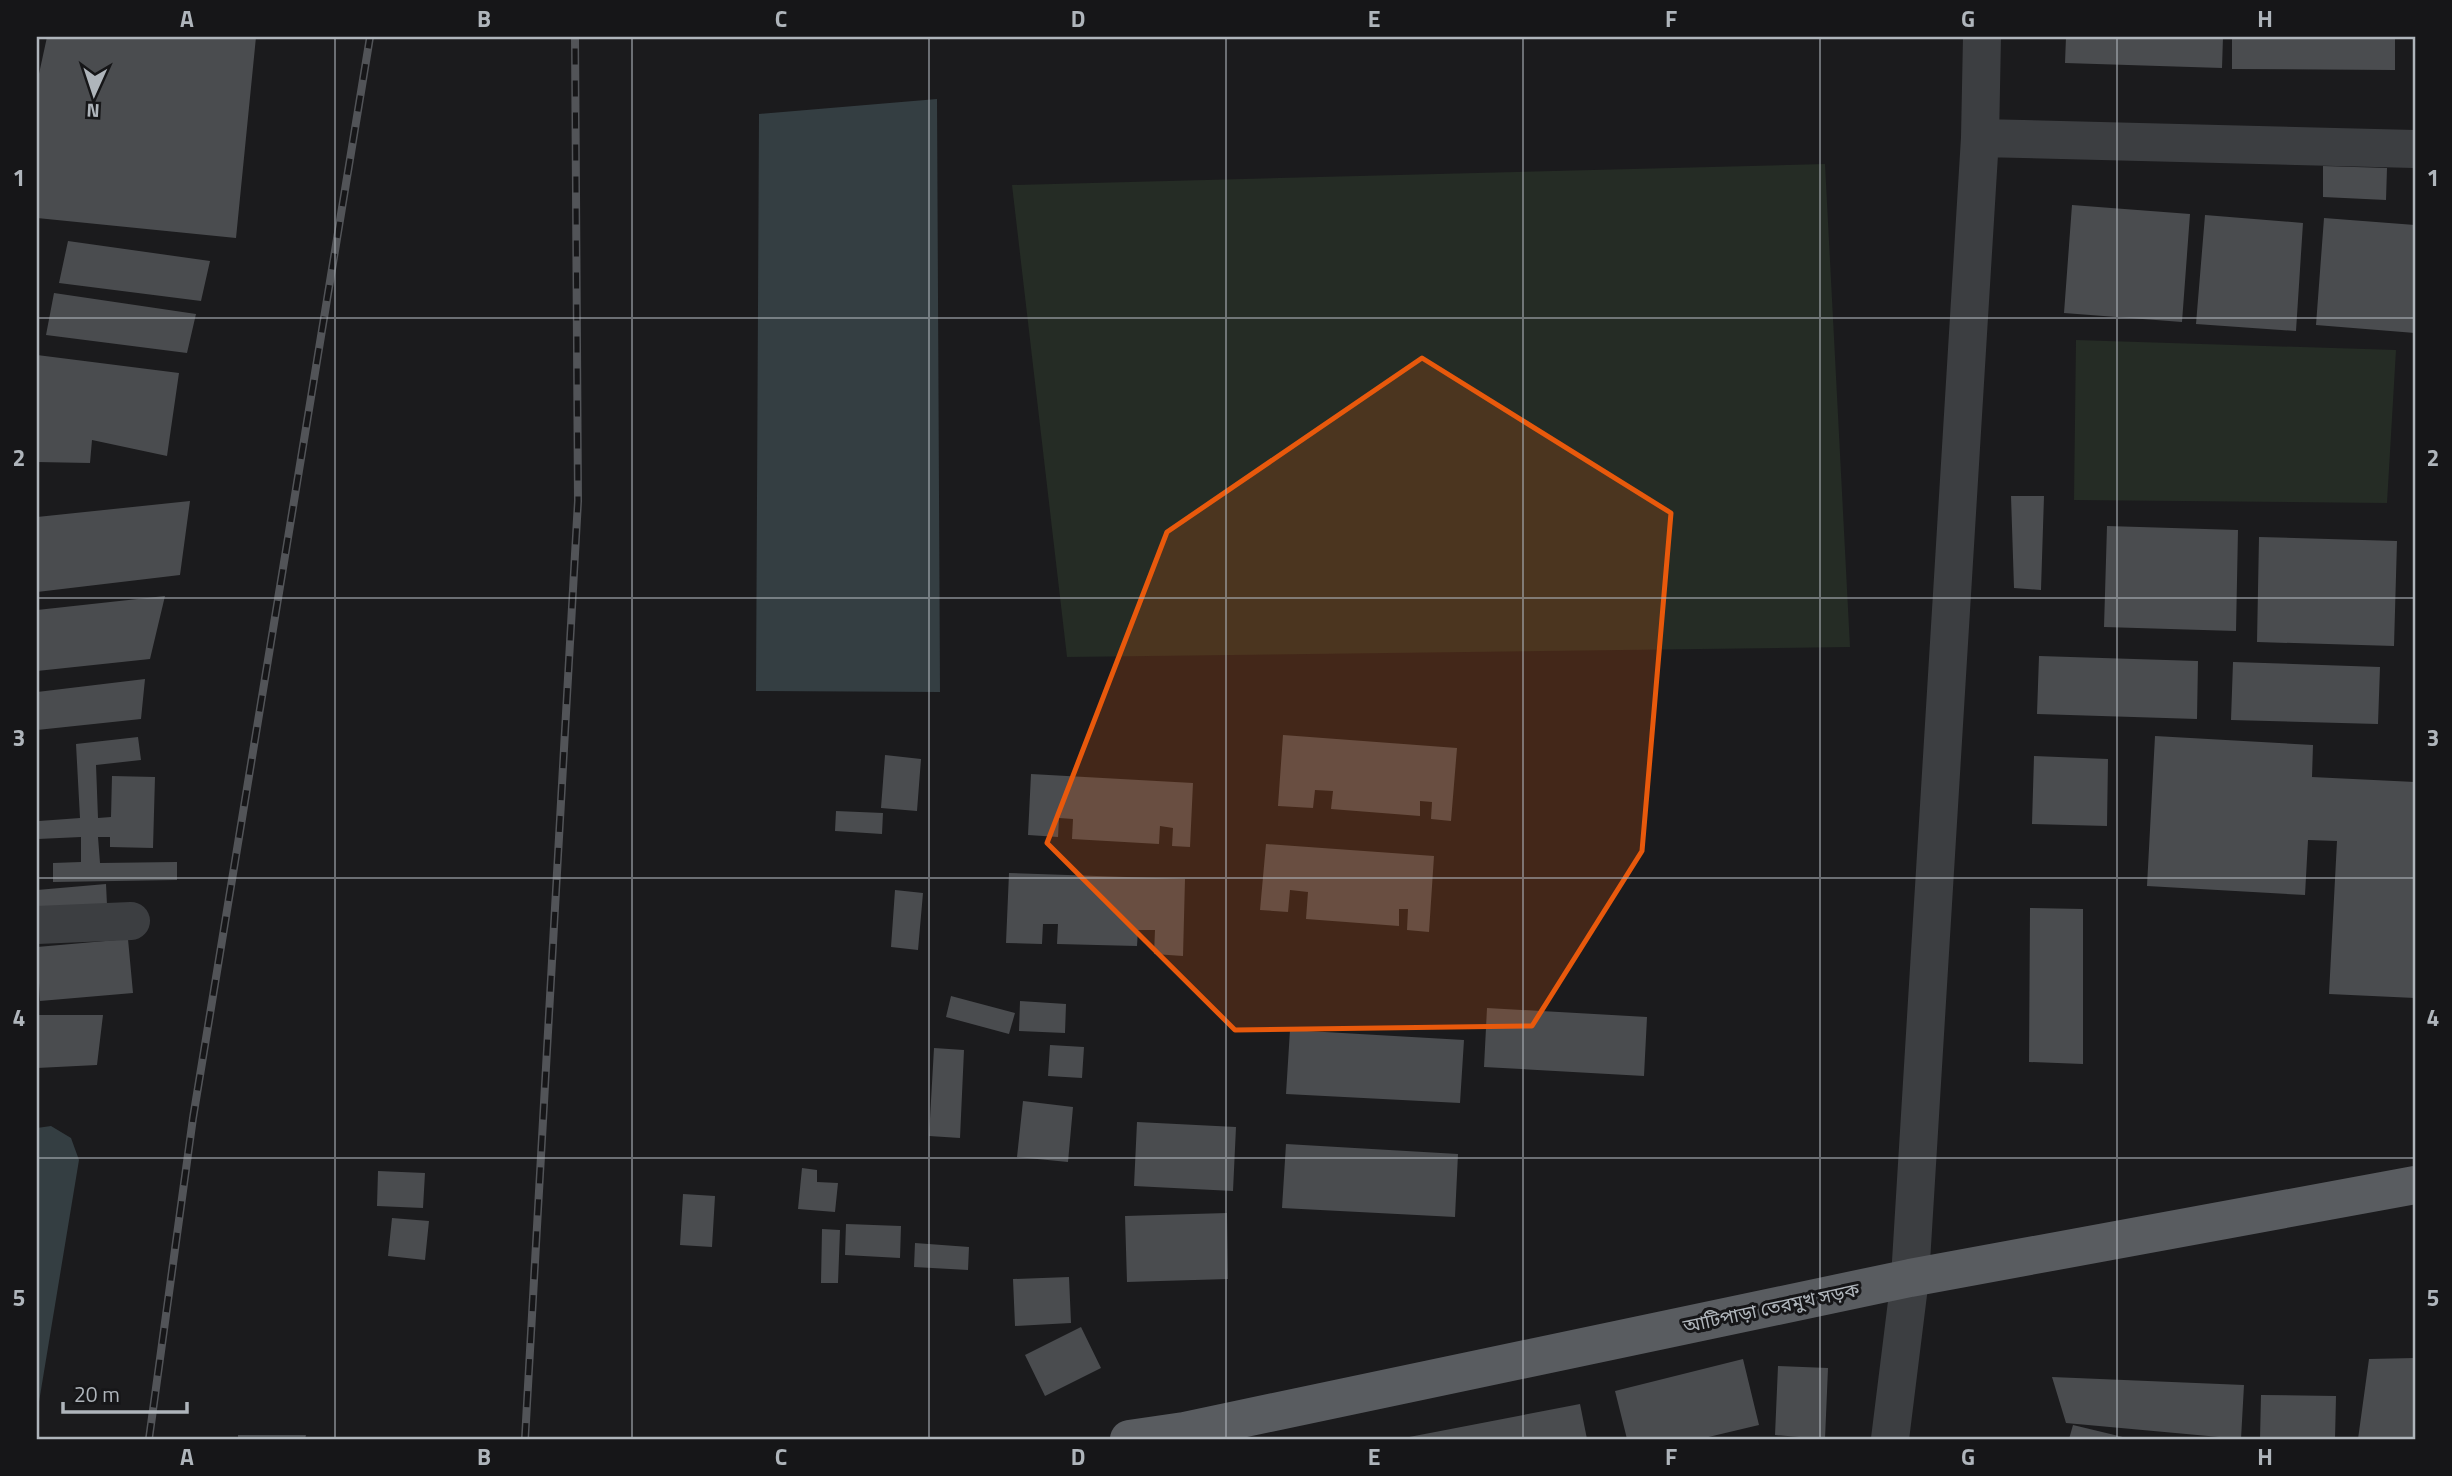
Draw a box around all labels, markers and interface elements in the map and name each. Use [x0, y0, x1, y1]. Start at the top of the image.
text: A [180, 1, 194, 36]
text: B [477, 1, 491, 36]
text: C [775, 1, 787, 36]
text: D [1071, 1, 1085, 36]
text: E [1368, 1, 1380, 36]
text: F [1665, 1, 1677, 36]
text: G [1961, 1, 1975, 36]
text: H [2257, 1, 2273, 36]
north arrow [60, 60, 130, 130]
text: N [86, 97, 100, 126]
text: 1 [13, 160, 25, 195]
text: 1 [2427, 160, 2439, 195]
text: 2 [13, 440, 25, 475]
text: 2 [2427, 440, 2439, 475]
text: 3 [13, 720, 25, 755]
text: 3 [2427, 720, 2439, 755]
text: 4 [13, 1000, 25, 1035]
text: 4 [2427, 1000, 2439, 1035]
street label: আটিপাড়া তেরমুখ সড়ক [1679, 1274, 1862, 1340]
text: 5 [13, 1280, 25, 1315]
text: 5 [2427, 1280, 2439, 1315]
scale bar [63, 1371, 187, 1415]
text: 20 m [74, 1378, 120, 1410]
text: A [180, 1439, 194, 1474]
text: B [477, 1439, 491, 1474]
text: C [775, 1439, 787, 1474]
text: D [1071, 1439, 1085, 1474]
text: E [1368, 1439, 1380, 1474]
text: F [1665, 1439, 1677, 1474]
text: G [1961, 1439, 1975, 1474]
text: H [2257, 1439, 2273, 1474]

